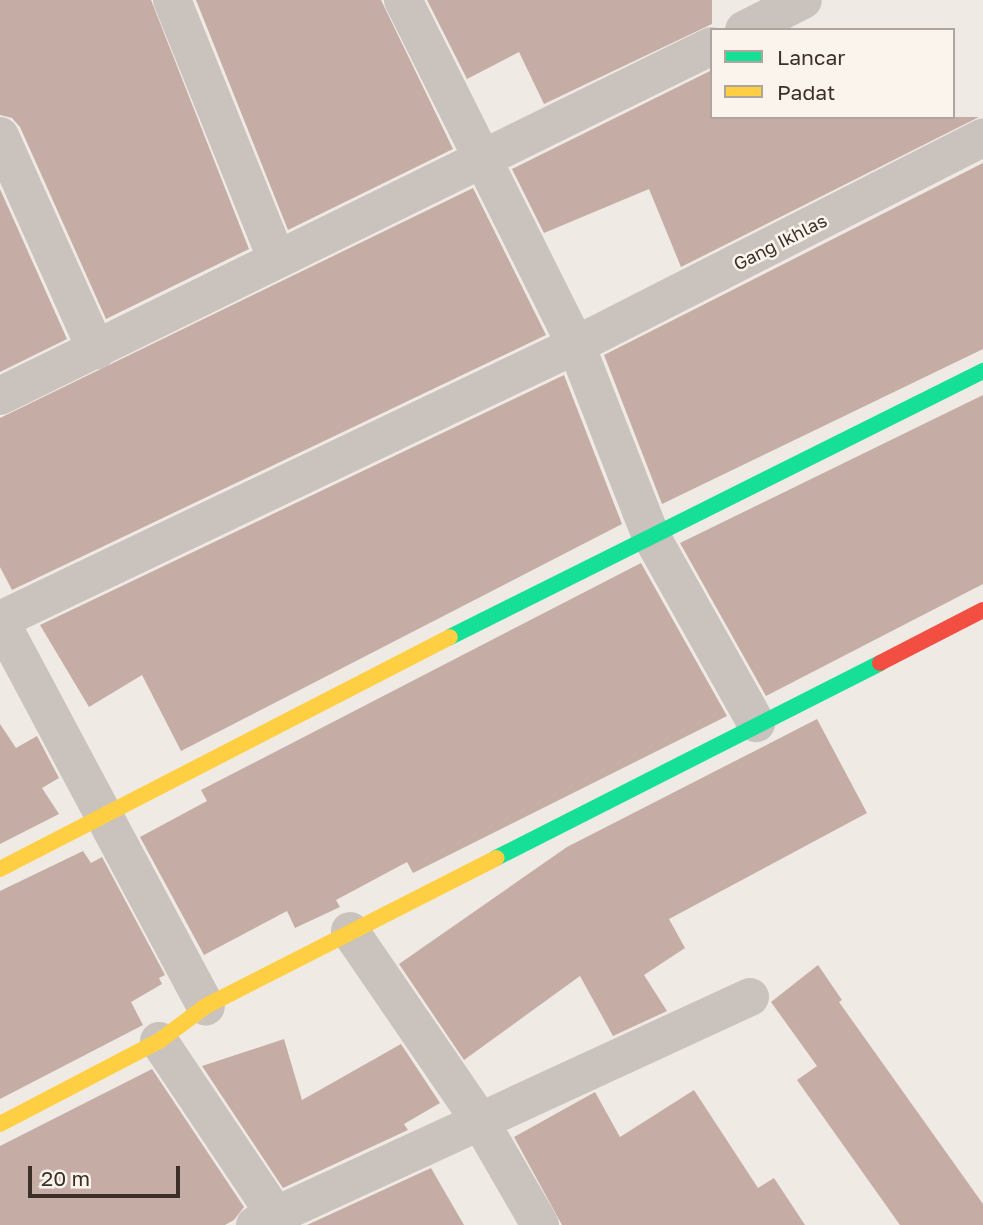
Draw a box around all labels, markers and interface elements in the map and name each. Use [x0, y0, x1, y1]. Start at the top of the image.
legend [710, 28, 955, 119]
text: Lancar [777, 44, 845, 70]
text: Padat [777, 79, 835, 105]
street label: Gang Ikhlas [730, 209, 830, 275]
scale bar [32, 1152, 184, 1196]
text: 20 m [41, 1165, 90, 1191]

